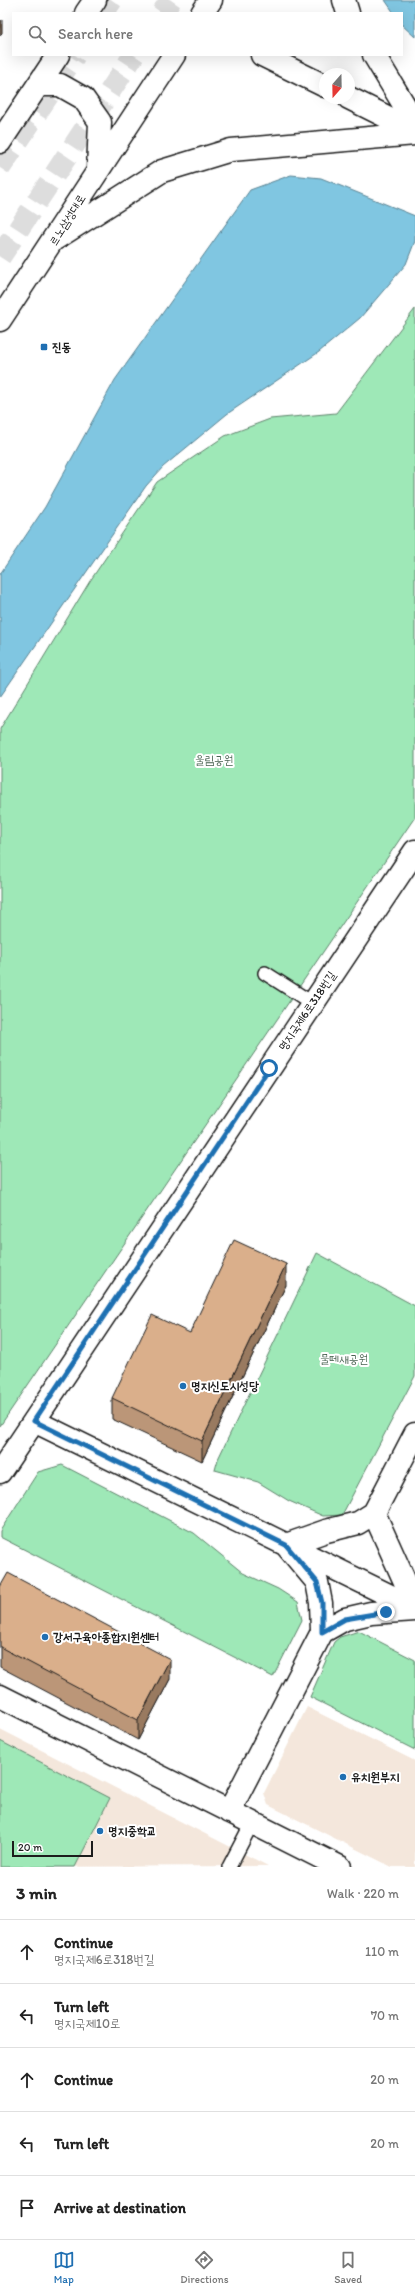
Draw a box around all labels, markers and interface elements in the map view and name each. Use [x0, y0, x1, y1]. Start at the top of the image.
search box [12, 12, 403, 56]
icon: search [26, 23, 48, 45]
text: Search here [58, 25, 133, 43]
north arrow [319, 68, 355, 104]
street label: 르노삼성대로 [46, 192, 88, 248]
place label: 진동 [52, 340, 71, 354]
marker: 진동 [39, 342, 49, 352]
park label: 울림공원 [195, 753, 233, 767]
street label: 명지국제6로318번길 [275, 968, 339, 1053]
route start [260, 1059, 278, 1077]
park label: 물떼새공원 [320, 1352, 368, 1366]
place label: 명지신도시성당 [191, 1379, 259, 1393]
marker: 명지신도시성당 [178, 1381, 188, 1391]
route end [377, 1603, 395, 1621]
place label: 강서구육아종합지원센터 [53, 1630, 159, 1644]
marker: 강서구육아종합지원센터 [40, 1632, 50, 1642]
place label: 유치원부지 [351, 1770, 400, 1784]
marker: 유치원부지 [338, 1772, 348, 1782]
place label: 명지중학교 [108, 1824, 156, 1838]
marker: 명지중학교 [95, 1826, 105, 1836]
scale bar [12, 1839, 93, 1858]
text: 20 m [18, 1841, 42, 1854]
text: 3 min [16, 1883, 57, 1903]
text: Walk · 220 m [327, 1886, 399, 1901]
text: Continue [54, 1934, 113, 1952]
icon: ahead [16, 1941, 38, 1963]
text: 110 m [365, 1944, 399, 1959]
text: 명지국제6로318번길 [54, 1952, 154, 1967]
text: Turn left [54, 1998, 109, 2016]
icon: left [16, 2005, 38, 2027]
text: 70 m [371, 2008, 399, 2023]
text: 명지국제10로 [54, 2016, 120, 2031]
icon: ahead [16, 2069, 38, 2091]
text: Continue [54, 2071, 113, 2089]
text: 20 m [370, 2072, 399, 2087]
icon: left [16, 2133, 38, 2155]
text: Turn left [54, 2135, 109, 2153]
text: 20 m [370, 2136, 399, 2151]
icon: arrive [16, 2197, 38, 2219]
text: Arrive at destination [54, 2199, 186, 2217]
tab: Map [53, 2249, 75, 2286]
tab: Directions [180, 2249, 229, 2286]
tab: Saved [334, 2249, 362, 2286]

